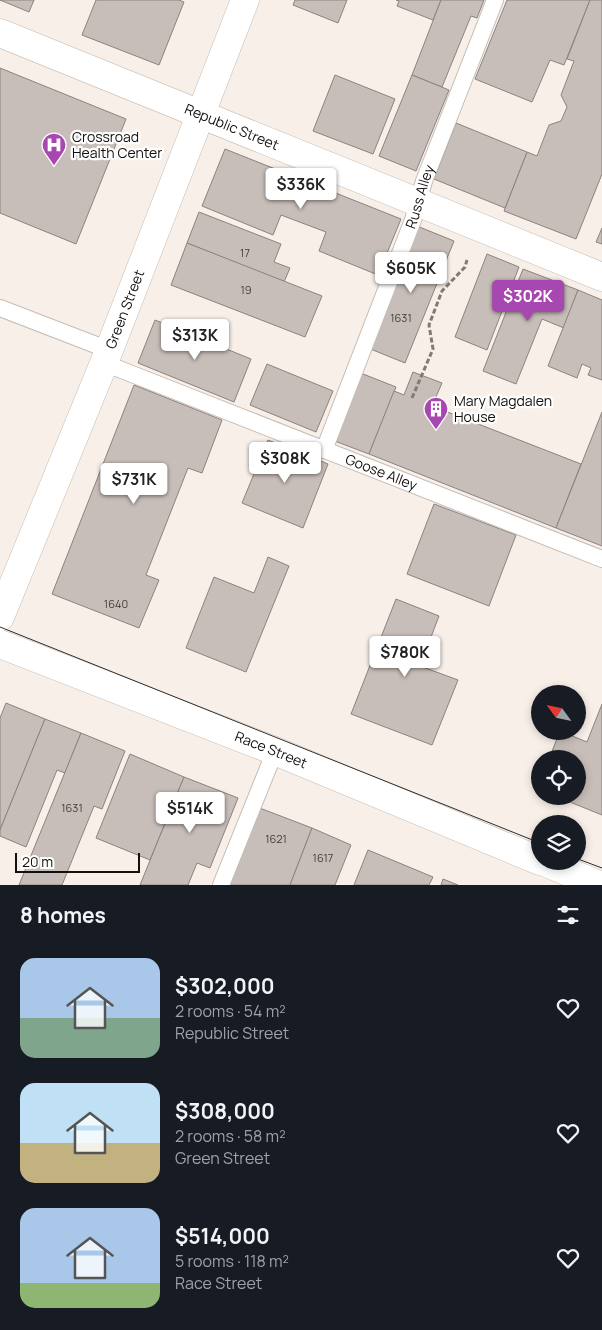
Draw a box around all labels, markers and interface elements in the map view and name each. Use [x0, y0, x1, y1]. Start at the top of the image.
street label: Republic Street [182, 99, 282, 154]
place label: Crossroad Health Center [72, 127, 162, 162]
hospital icon: Crossroad Health Center [41, 132, 67, 166]
street label: Russ Alley [401, 161, 439, 231]
pin: $336K [266, 168, 336, 210]
text: $336K [277, 173, 325, 195]
house number: 17 [240, 245, 250, 260]
pin: $605K [376, 252, 446, 294]
text: $605K [386, 257, 436, 279]
street label: Green Street [100, 267, 148, 351]
pin: $302K [493, 280, 563, 322]
house number: 19 [240, 282, 252, 297]
text: $302K [503, 285, 553, 307]
house number: 1631 [390, 310, 412, 325]
pin: $313K [160, 318, 230, 361]
text: $313K [172, 324, 218, 346]
place label: Mary Magdalen House [454, 391, 552, 426]
building icon: Mary Magdalen House [423, 396, 449, 430]
pin: $308K [250, 442, 320, 484]
text: $308K [260, 447, 310, 469]
street label: Goose Alley [343, 449, 421, 495]
pin: $731K [99, 462, 169, 505]
text: $731K [111, 468, 157, 490]
house number: 1640 [104, 596, 128, 611]
pin: $780K [370, 636, 440, 678]
text: $780K [380, 641, 430, 663]
north arrow [531, 685, 586, 740]
map controls [531, 685, 586, 870]
street label: Race Street [232, 726, 311, 773]
button: locate [531, 750, 586, 805]
pin: $514K [155, 792, 225, 834]
text: $514K [167, 797, 213, 819]
house number: 1631 [61, 800, 83, 815]
button: layers [531, 815, 586, 870]
house number: 1621 [265, 831, 287, 846]
scale bar [15, 850, 140, 873]
house number: 1617 [313, 850, 333, 865]
text: 20 m [22, 852, 53, 871]
text: 8 homes [20, 901, 106, 929]
icon: filters [554, 901, 582, 929]
text: $302,000 [175, 972, 275, 1000]
icon: home [60, 978, 120, 1038]
icon: heart [554, 994, 582, 1022]
text: 2 rooms · 54 m² [175, 1000, 286, 1022]
text: Republic Street [175, 1022, 289, 1044]
text: $308,000 [175, 1097, 275, 1125]
icon: home [60, 1103, 120, 1163]
icon: heart [554, 1119, 582, 1147]
text: 2 rooms · 58 m² [175, 1125, 286, 1147]
text: Green Street [175, 1147, 270, 1169]
text: $514,000 [175, 1222, 270, 1250]
icon: home [60, 1228, 120, 1288]
icon: heart [554, 1244, 582, 1272]
text: 5 rooms · 118 m² [175, 1250, 289, 1272]
text: Race Street [175, 1272, 262, 1294]

